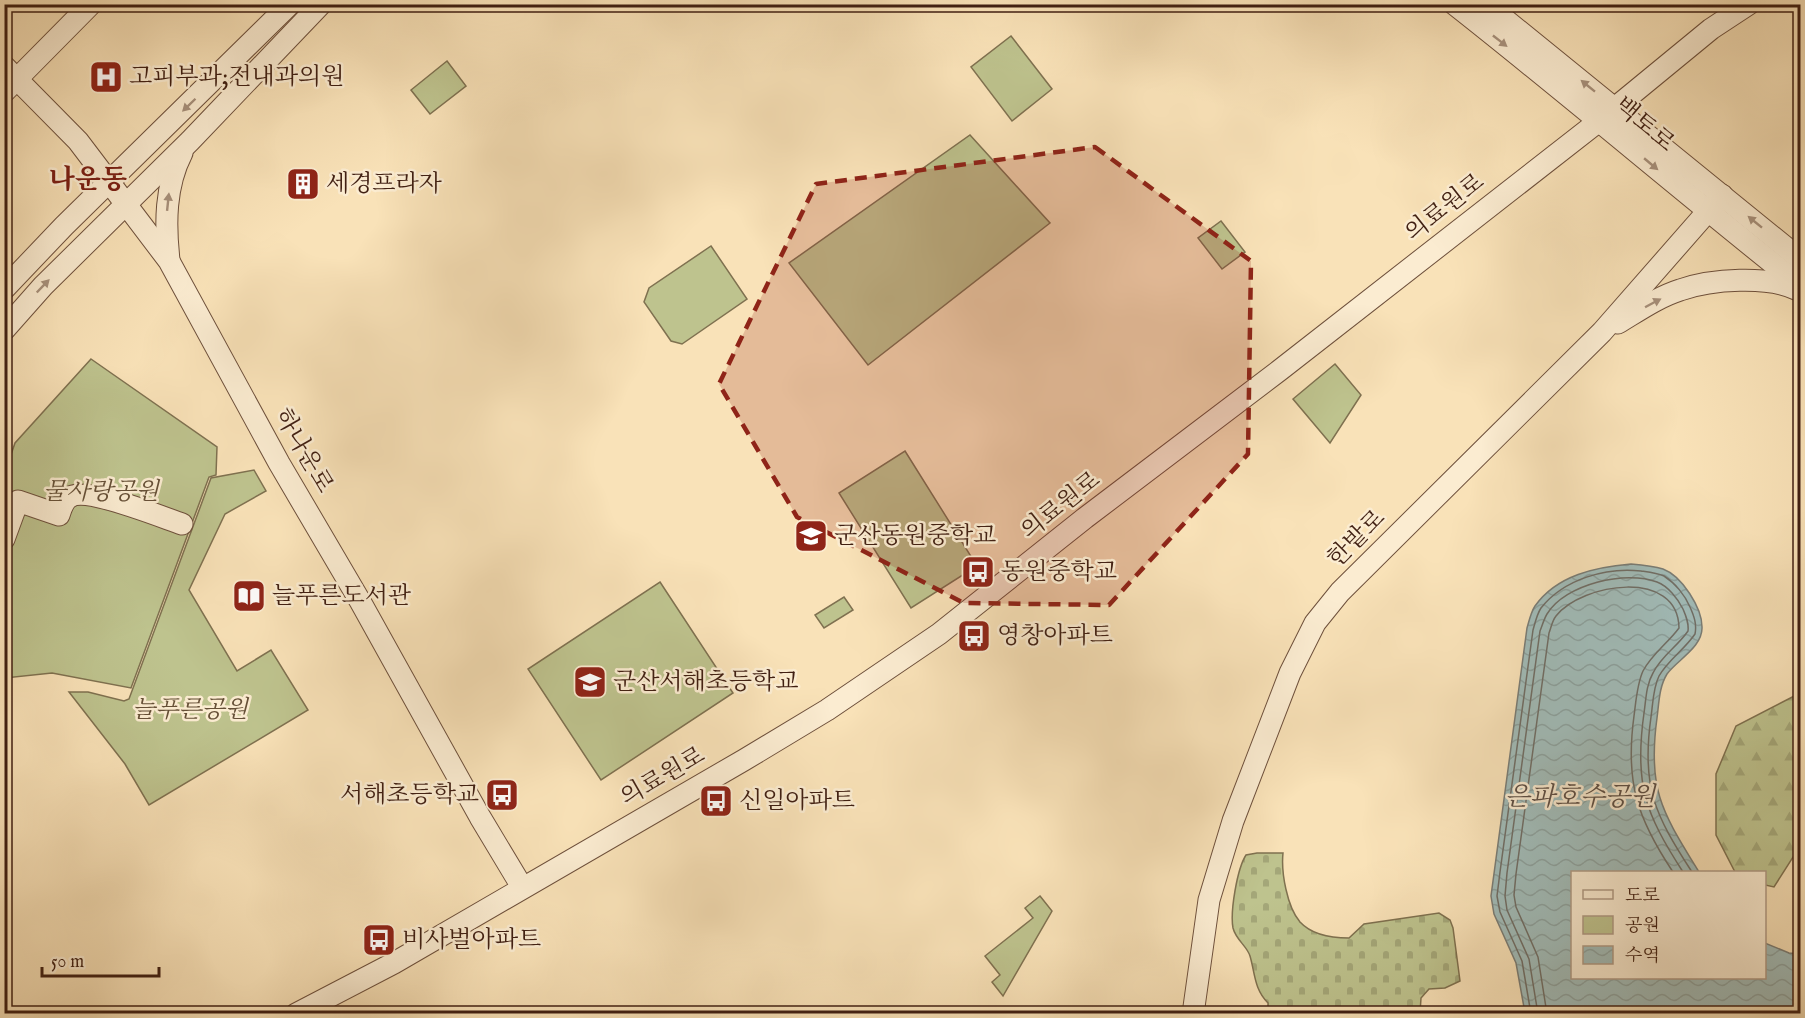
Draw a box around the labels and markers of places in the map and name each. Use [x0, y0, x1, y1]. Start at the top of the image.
hospital icon: 고피부과;전내과의원 [88, 59, 124, 95]
place label: 고피부과;전내과의원 [129, 62, 344, 93]
building icon: 세경프라자 [285, 166, 321, 202]
place label: 세경프라자 [326, 169, 442, 200]
school or university icon: 군산동원중학교 [793, 518, 829, 554]
place label: 군산동원중학교 [834, 521, 996, 552]
bus stop icon: 동원중학교 [960, 554, 996, 590]
place label: 동원중학교 [1001, 557, 1117, 588]
library icon: 늘푸른도서관 [231, 578, 267, 614]
place label: 늘푸른도서관 [272, 581, 411, 612]
bus stop icon: 영창아파트 [956, 618, 992, 654]
place label: 영창아파트 [997, 621, 1113, 652]
school or university icon: 군산서해초등학교 [572, 664, 608, 700]
place label: 군산서해초등학교 [613, 667, 798, 698]
bus stop icon: 서해초등학교 [484, 777, 520, 813]
place label: 서해초등학교 [340, 780, 479, 811]
bus stop icon: 신일아파트 [698, 783, 734, 819]
place label: 신일아파트 [739, 786, 855, 817]
bus stop icon: 비사벌아파트 [361, 922, 397, 958]
place label: 비사벌아파트 [402, 925, 541, 956]

